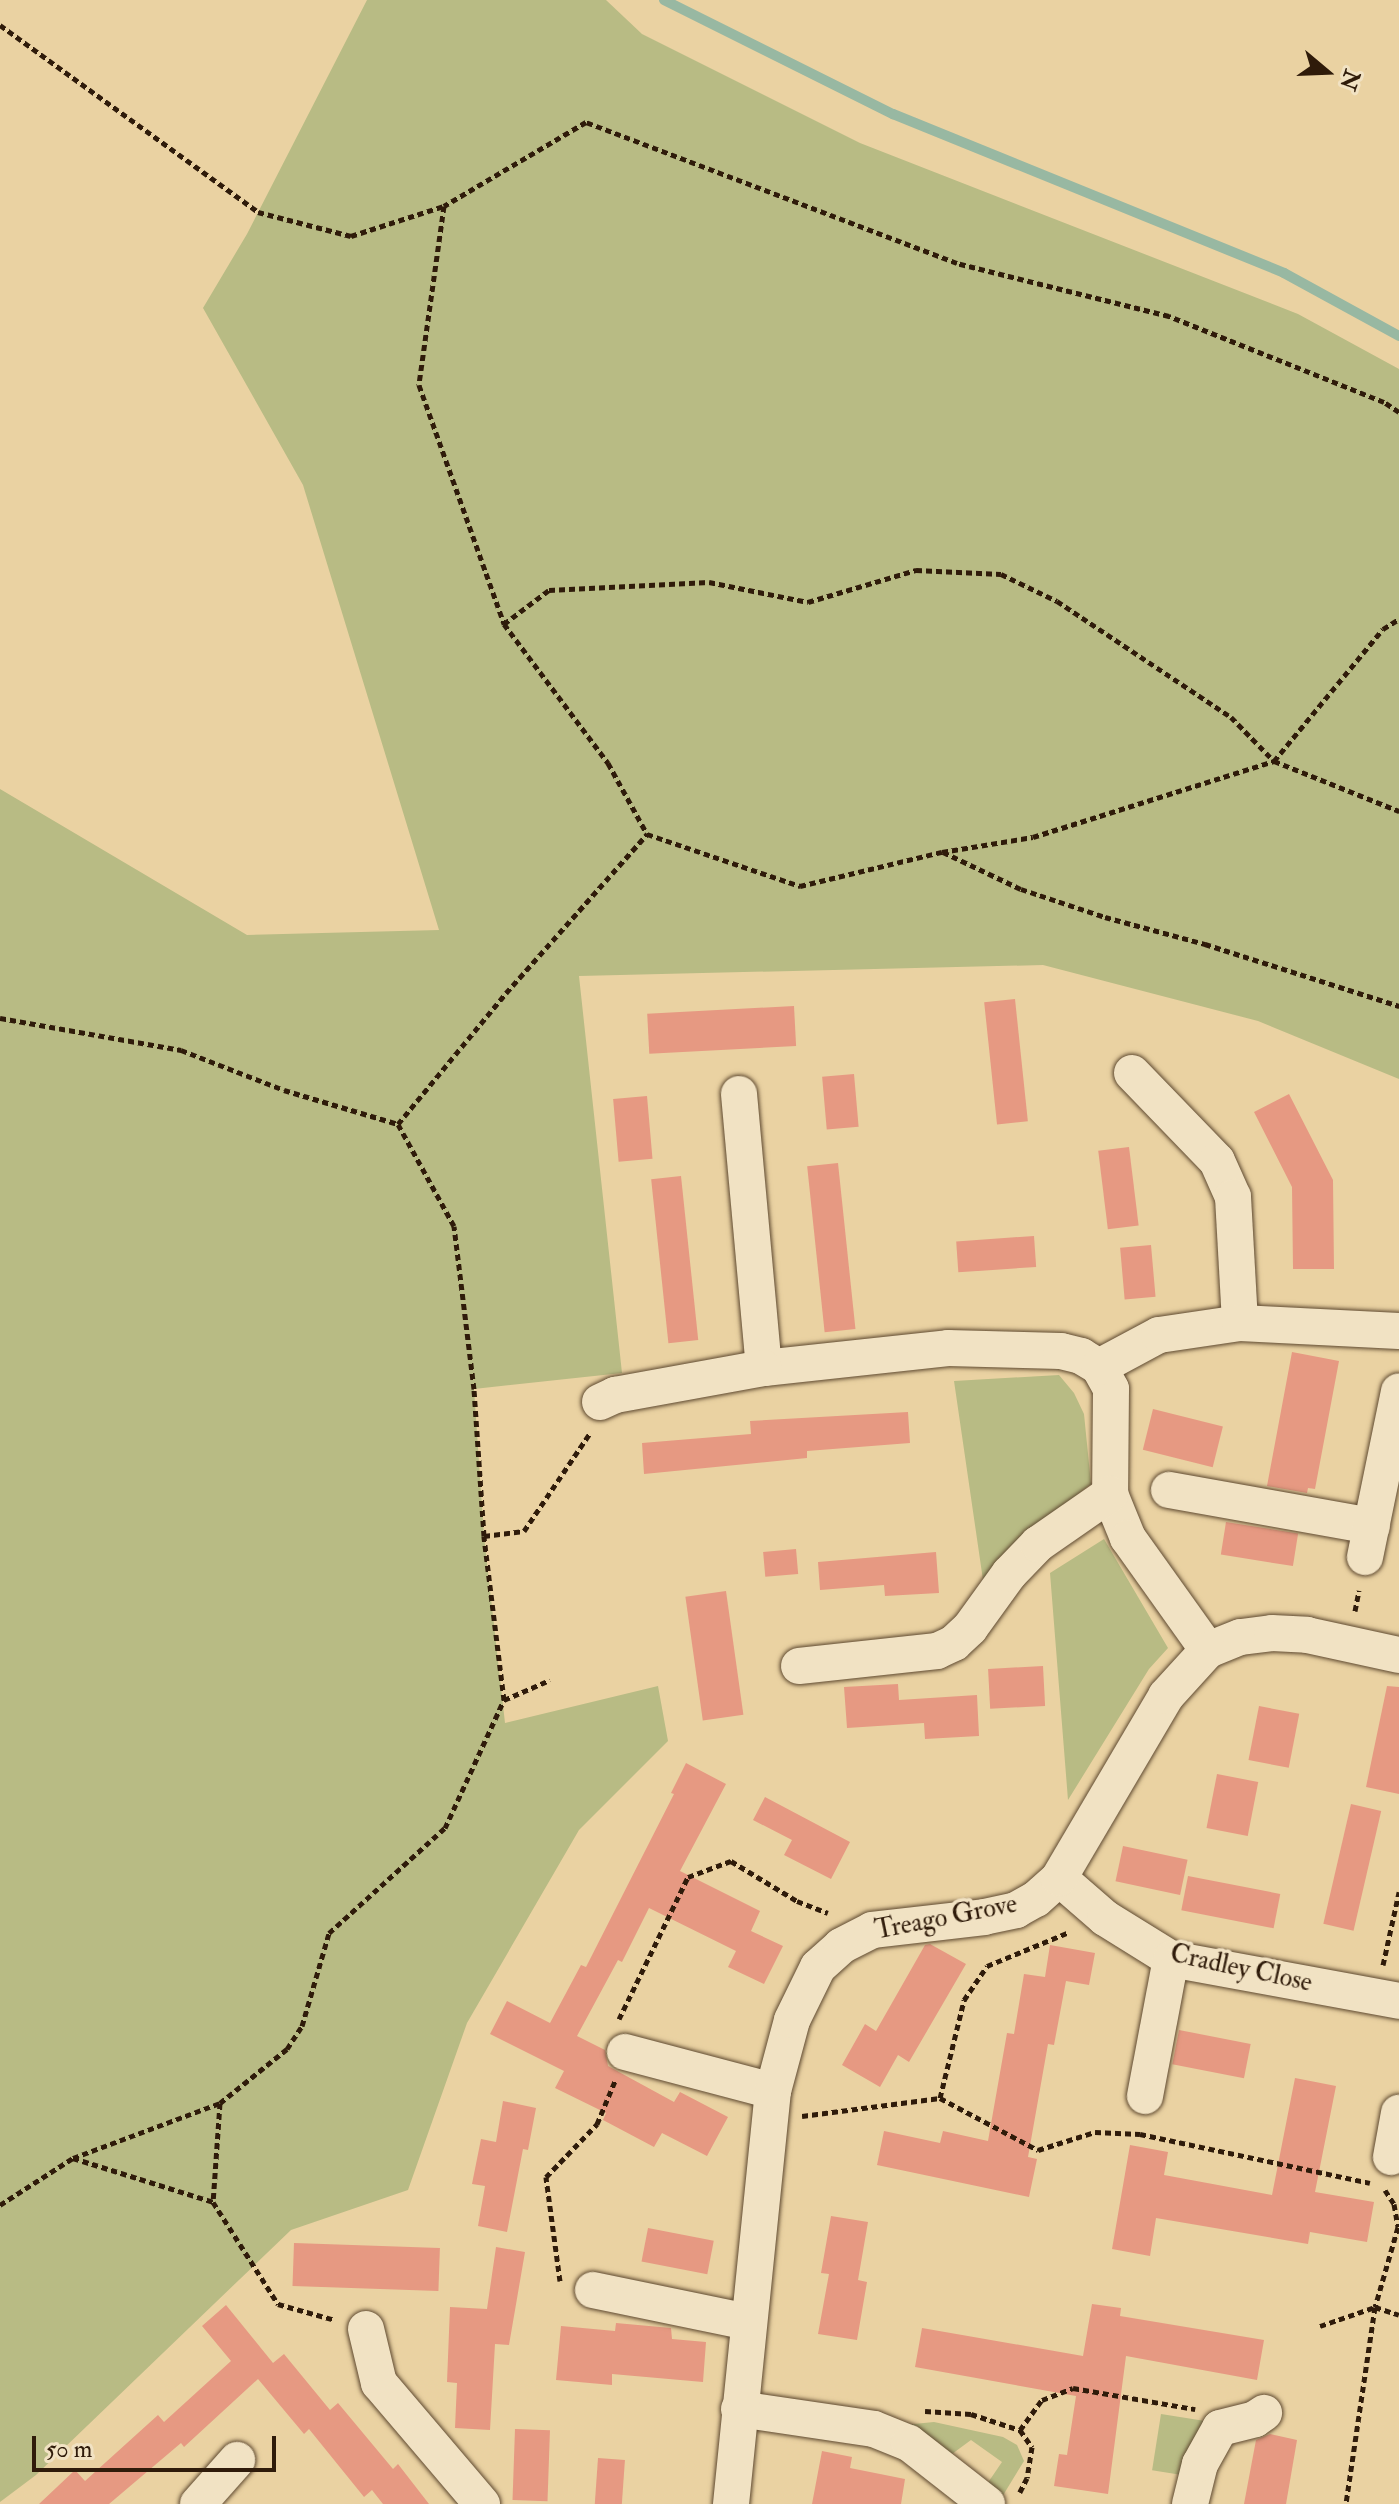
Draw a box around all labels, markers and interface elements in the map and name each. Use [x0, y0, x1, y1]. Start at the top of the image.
north arrow [1287, 32, 1367, 112]
text: N [1333, 66, 1366, 94]
street label: Treago Grove [872, 1889, 1020, 1947]
street label: Cradley Close [1167, 1939, 1315, 1999]
scale bar [36, 2420, 280, 2470]
text: 50 m [46, 2434, 92, 2465]

